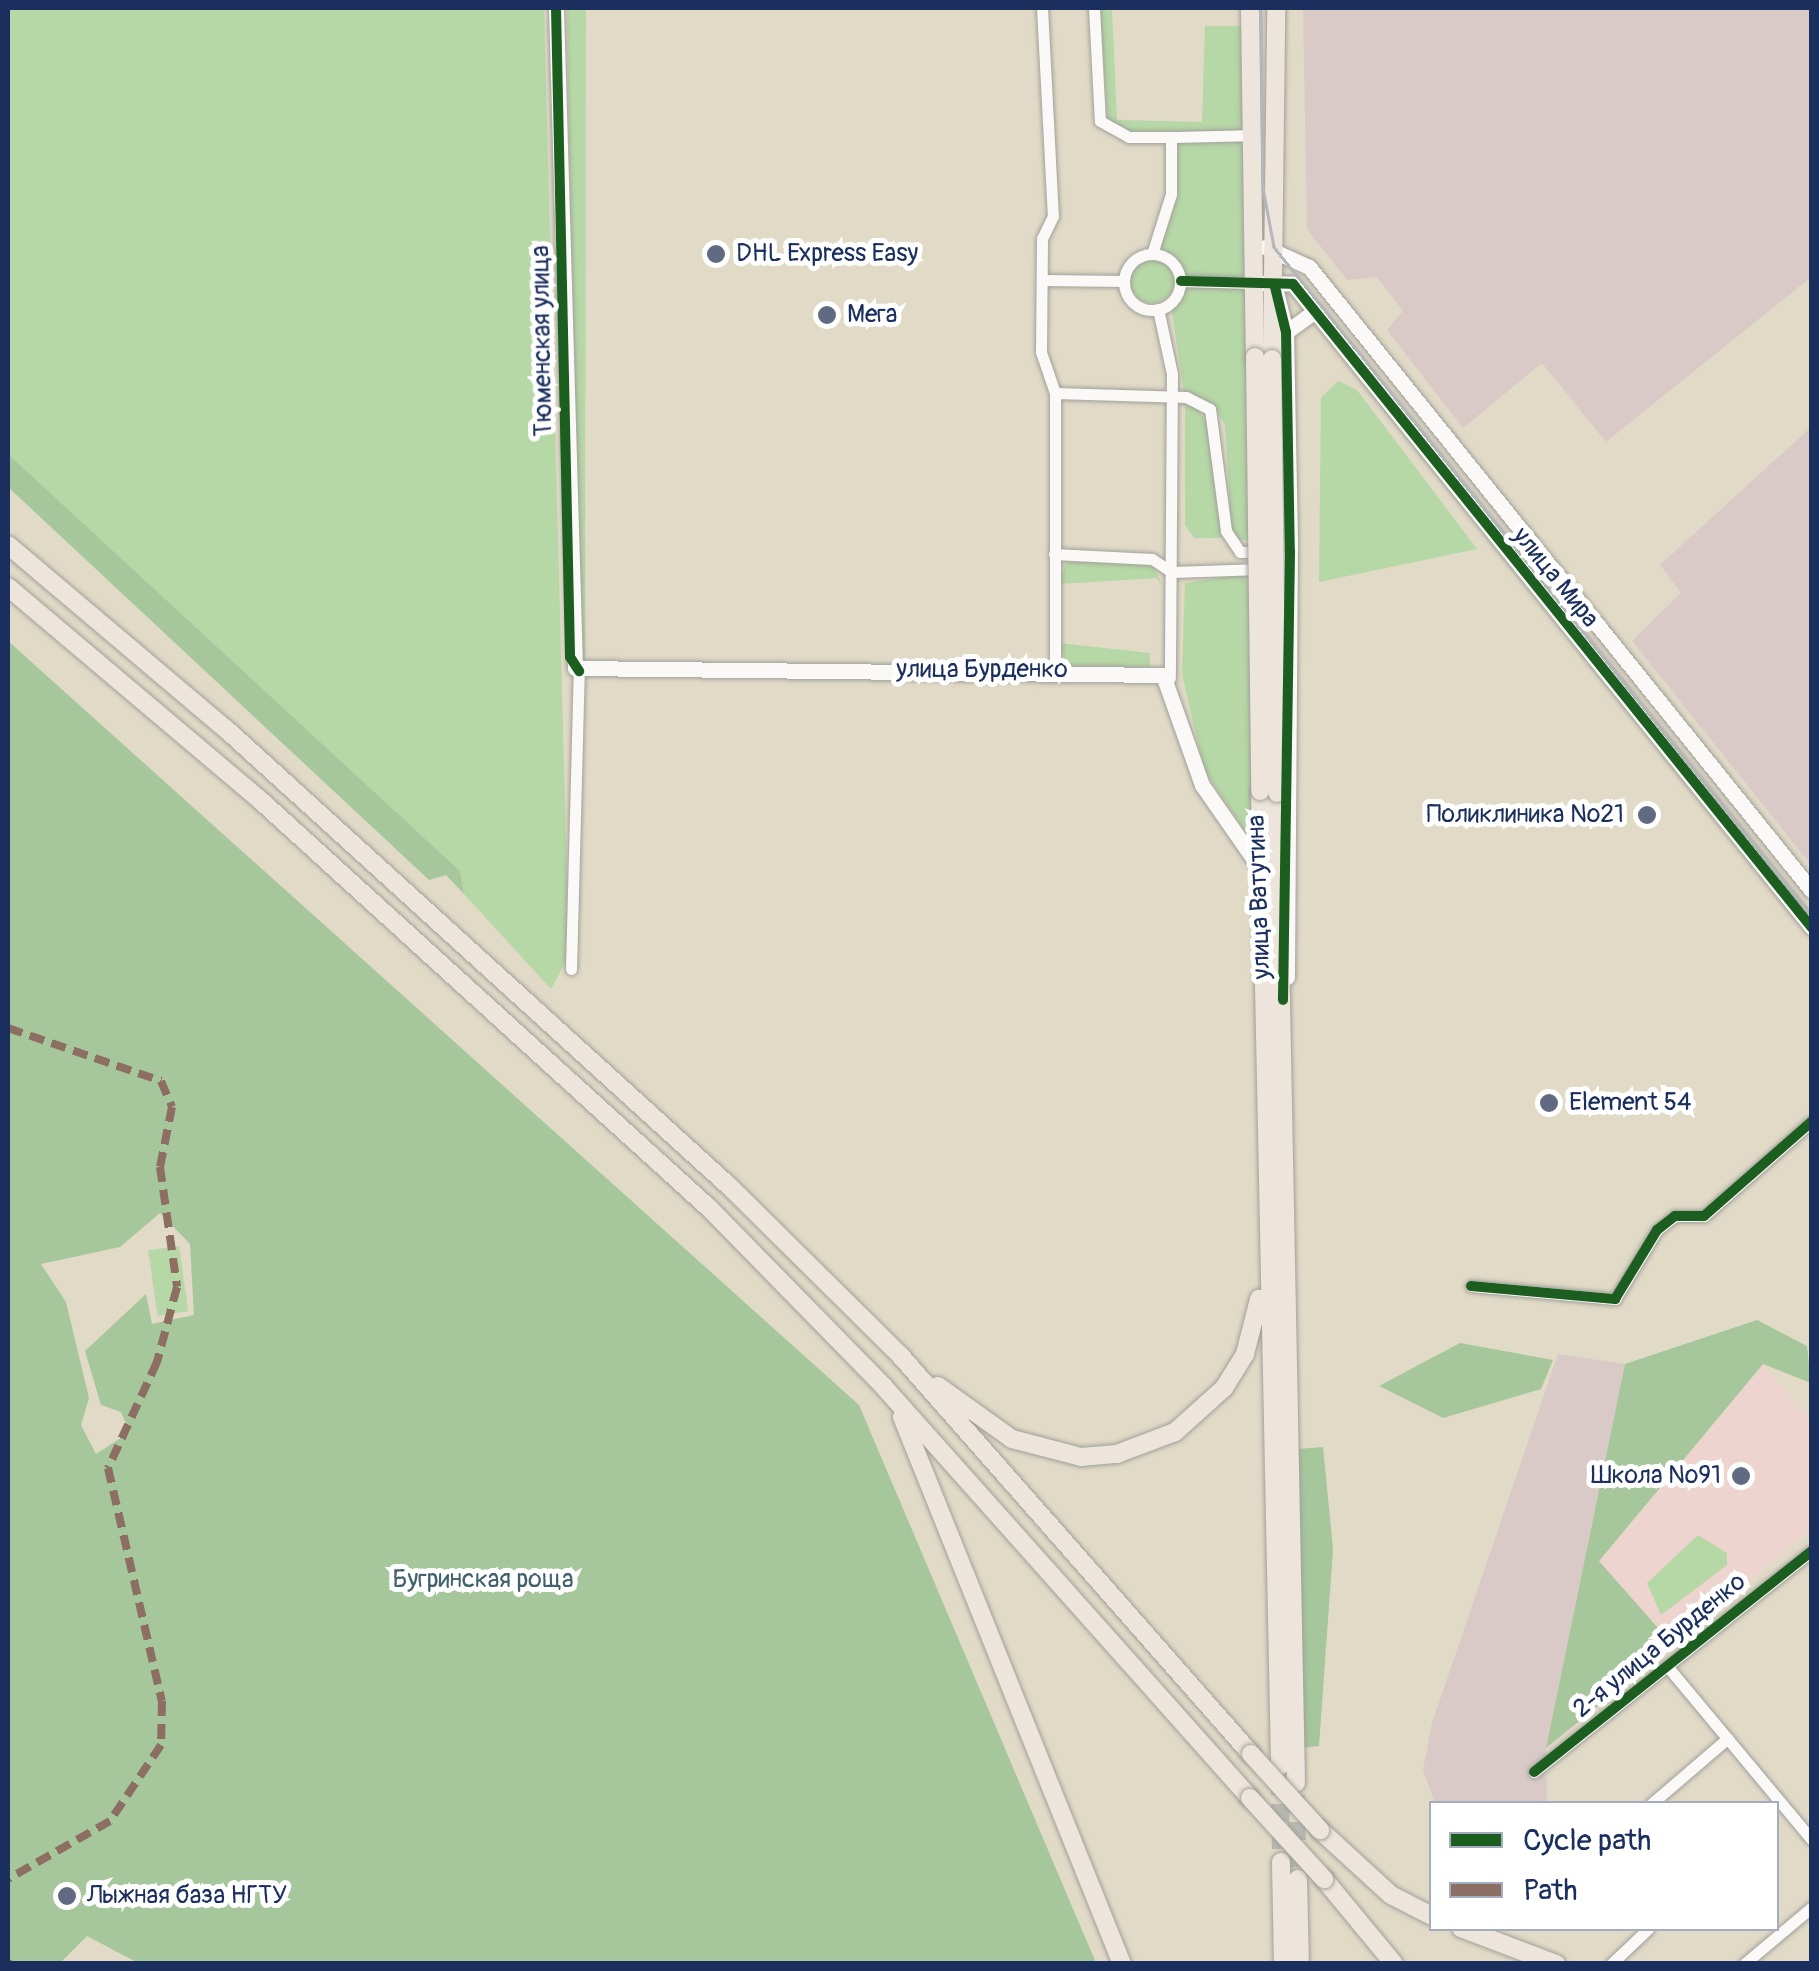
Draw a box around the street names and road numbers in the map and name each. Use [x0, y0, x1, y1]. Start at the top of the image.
street label: Тюменская улица [526, 245, 560, 437]
street label: улица Мира [1506, 522, 1604, 634]
street label: улица Бурденко [896, 655, 1068, 685]
street label: улица Ватутина [1242, 814, 1278, 980]
street label: 2-я улица Бурденко [1568, 1567, 1752, 1725]

